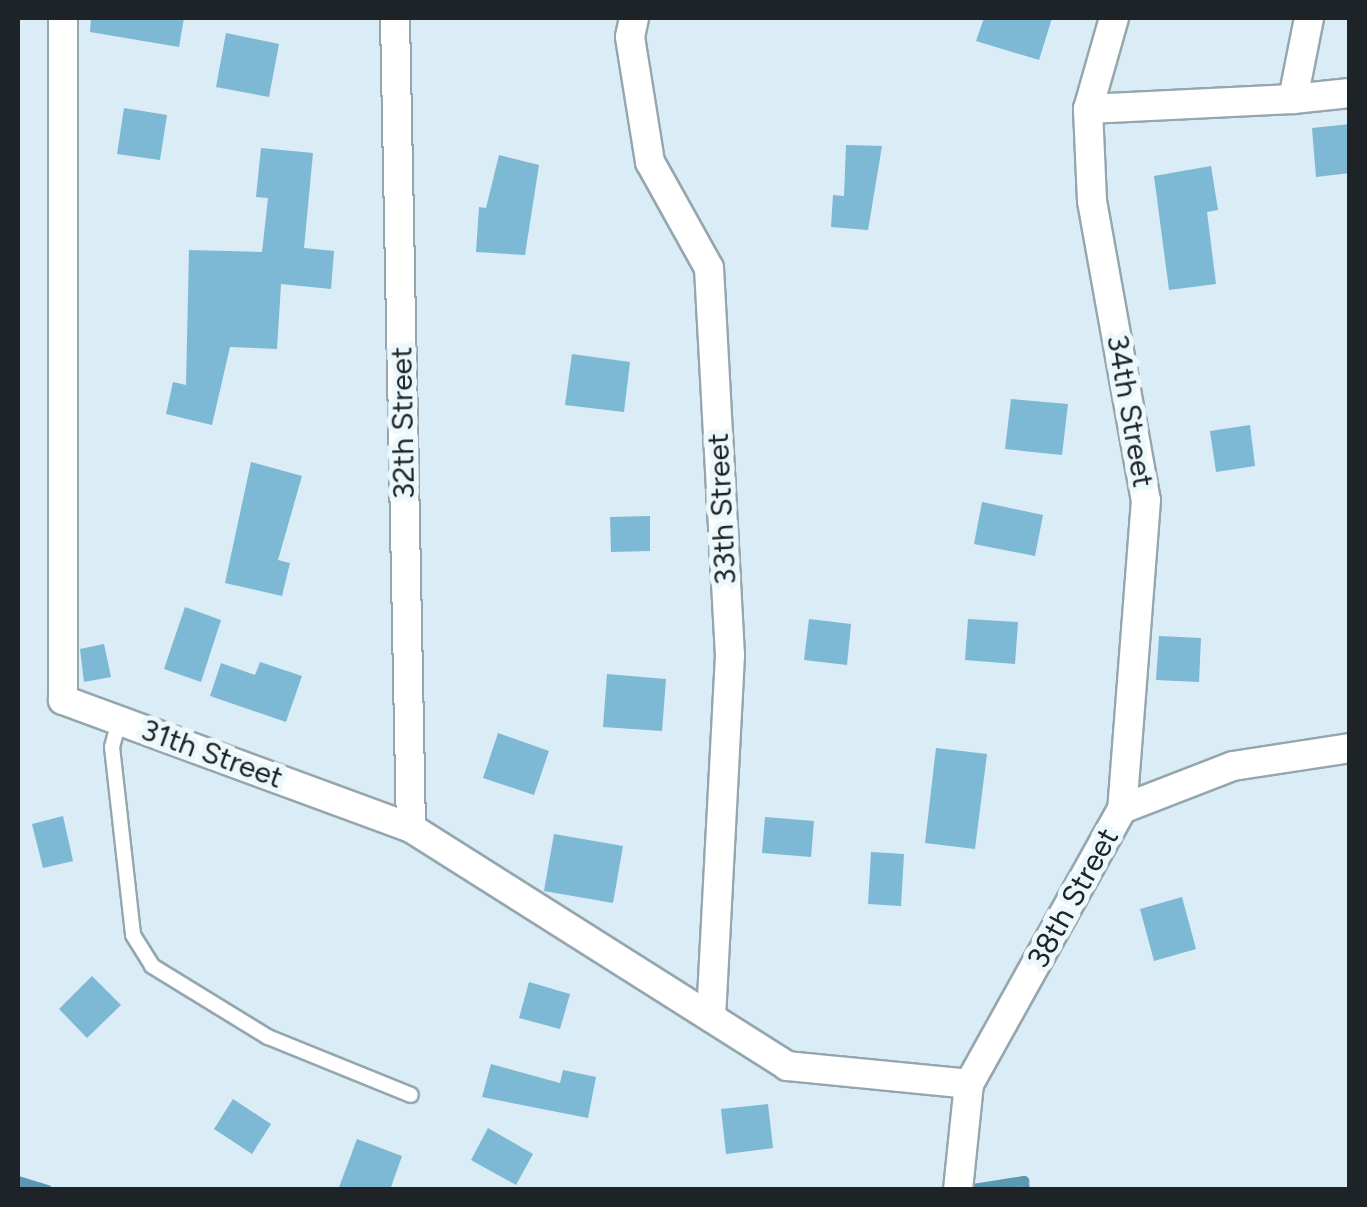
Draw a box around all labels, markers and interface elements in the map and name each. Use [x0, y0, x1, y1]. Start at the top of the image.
street label: 34th Street [1099, 332, 1161, 490]
street label: 32th Street [384, 346, 422, 500]
street label: 33th Street [700, 432, 744, 586]
street label: 31th Street [136, 712, 288, 796]
street label: 38th Street [1020, 822, 1126, 974]

